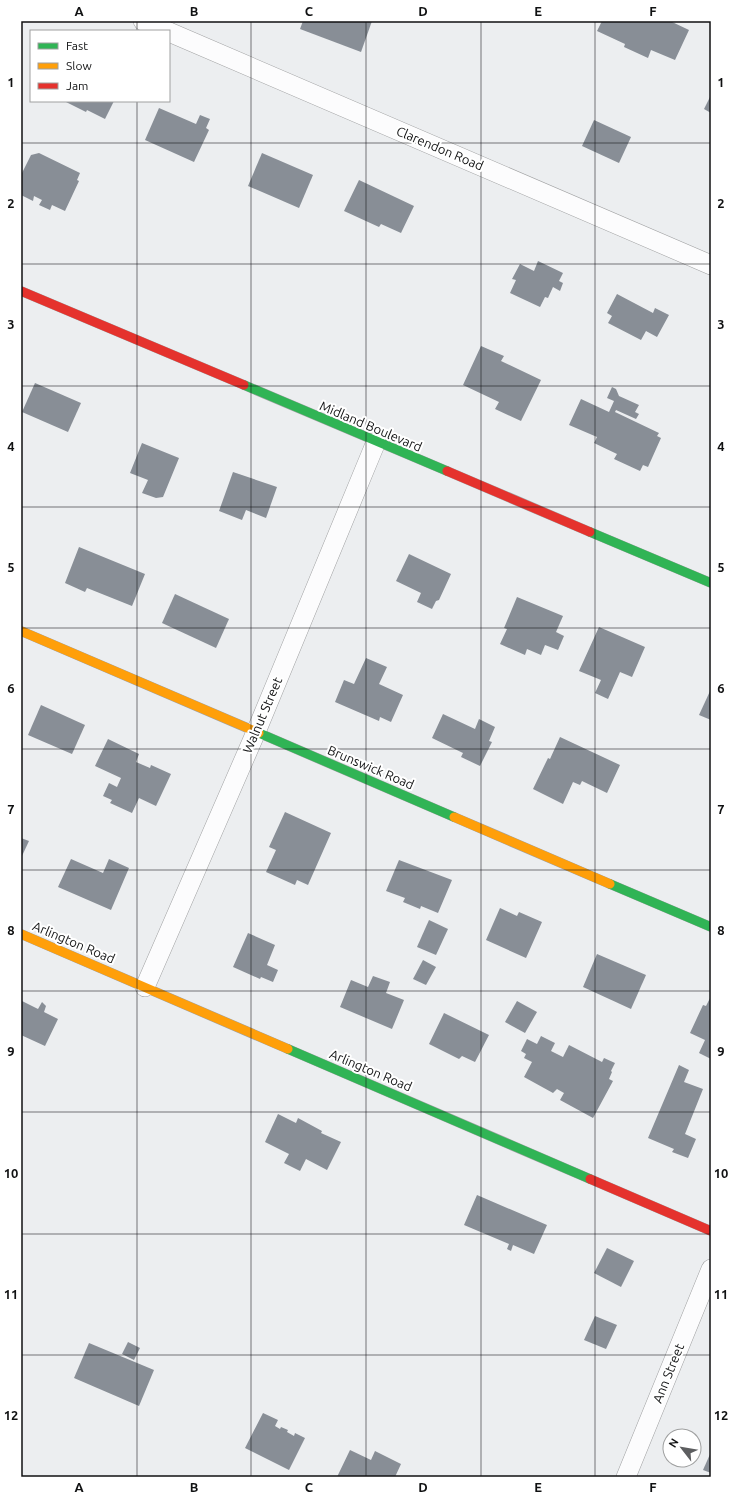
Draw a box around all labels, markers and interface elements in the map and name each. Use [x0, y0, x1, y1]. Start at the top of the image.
text: A [74, 4, 84, 18]
text: B [190, 4, 199, 18]
text: C [305, 4, 314, 18]
text: D [418, 4, 428, 18]
text: E [534, 4, 542, 18]
text: F [649, 4, 657, 18]
legend [30, 30, 170, 102]
text: Fast [66, 39, 88, 52]
text: Slow [66, 59, 92, 72]
text: 1 [7, 75, 15, 89]
text: 1 [717, 75, 725, 89]
text: Jam [66, 79, 88, 92]
street label: Clarendon Road [394, 123, 486, 173]
text: 2 [7, 196, 15, 210]
text: 2 [717, 196, 725, 210]
text: 3 [7, 317, 15, 331]
text: 3 [717, 317, 725, 331]
street label: Midland Boulevard [318, 398, 424, 454]
text: 4 [7, 439, 15, 453]
text: 4 [717, 439, 725, 453]
text: 5 [7, 560, 15, 574]
text: 5 [717, 560, 725, 574]
street label: Walnut Street [240, 675, 284, 755]
text: 6 [7, 681, 15, 695]
text: 6 [717, 681, 725, 695]
street label: Brunswick Road [326, 742, 416, 792]
text: 7 [7, 802, 15, 816]
text: 7 [717, 802, 725, 816]
street label: Arlington Road [31, 918, 117, 966]
text: 8 [7, 923, 15, 937]
text: 8 [717, 923, 725, 937]
text: 9 [7, 1044, 15, 1058]
text: 9 [717, 1044, 725, 1058]
street label: Arlington Road [328, 1046, 414, 1094]
text: 10 [4, 1166, 18, 1180]
text: 10 [714, 1166, 728, 1180]
text: 11 [4, 1287, 18, 1301]
text: 11 [714, 1287, 728, 1301]
street label: Ann Street [650, 1341, 686, 1405]
text: 12 [4, 1408, 18, 1422]
text: 12 [714, 1408, 728, 1422]
north arrow [662, 1428, 702, 1468]
text: N [666, 1436, 681, 1449]
text: A [74, 1480, 84, 1494]
text: B [190, 1480, 199, 1494]
text: C [305, 1480, 314, 1494]
text: D [418, 1480, 428, 1494]
text: E [534, 1480, 542, 1494]
text: F [649, 1480, 657, 1494]

